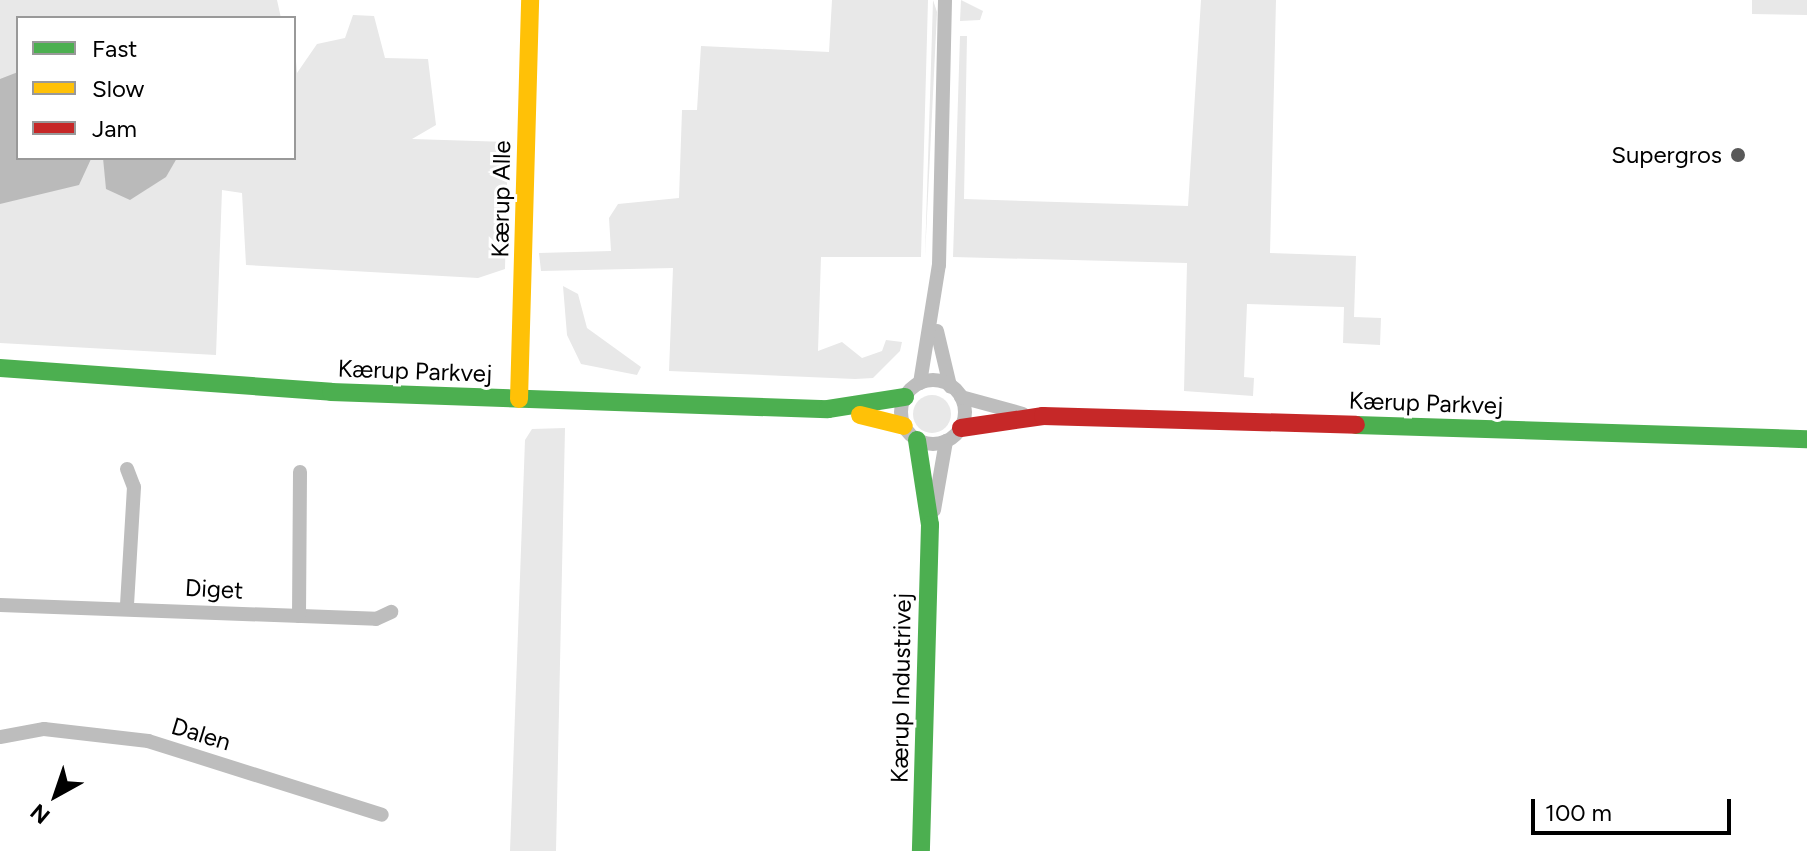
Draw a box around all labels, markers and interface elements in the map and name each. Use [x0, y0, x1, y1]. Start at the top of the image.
legend [16, 16, 296, 160]
text: Fast [92, 34, 137, 63]
text: Slow [92, 74, 144, 103]
text: Jam [92, 114, 137, 143]
street label: Kærup Alle [486, 140, 516, 258]
place label: Supergros [1611, 141, 1722, 169]
marker: Supergros [1729, 146, 1747, 164]
street label: Kærup Parkvej [337, 354, 493, 388]
street label: Kærup Parkvej [1348, 386, 1504, 420]
street label: Diget [184, 573, 244, 605]
street label: Kærup Industrivej [885, 593, 917, 783]
street label: Dalen [168, 711, 234, 757]
north arrow [16, 755, 96, 835]
scale bar [1535, 783, 1735, 833]
text: N [25, 798, 55, 830]
text: 100 m [1545, 798, 1612, 827]

